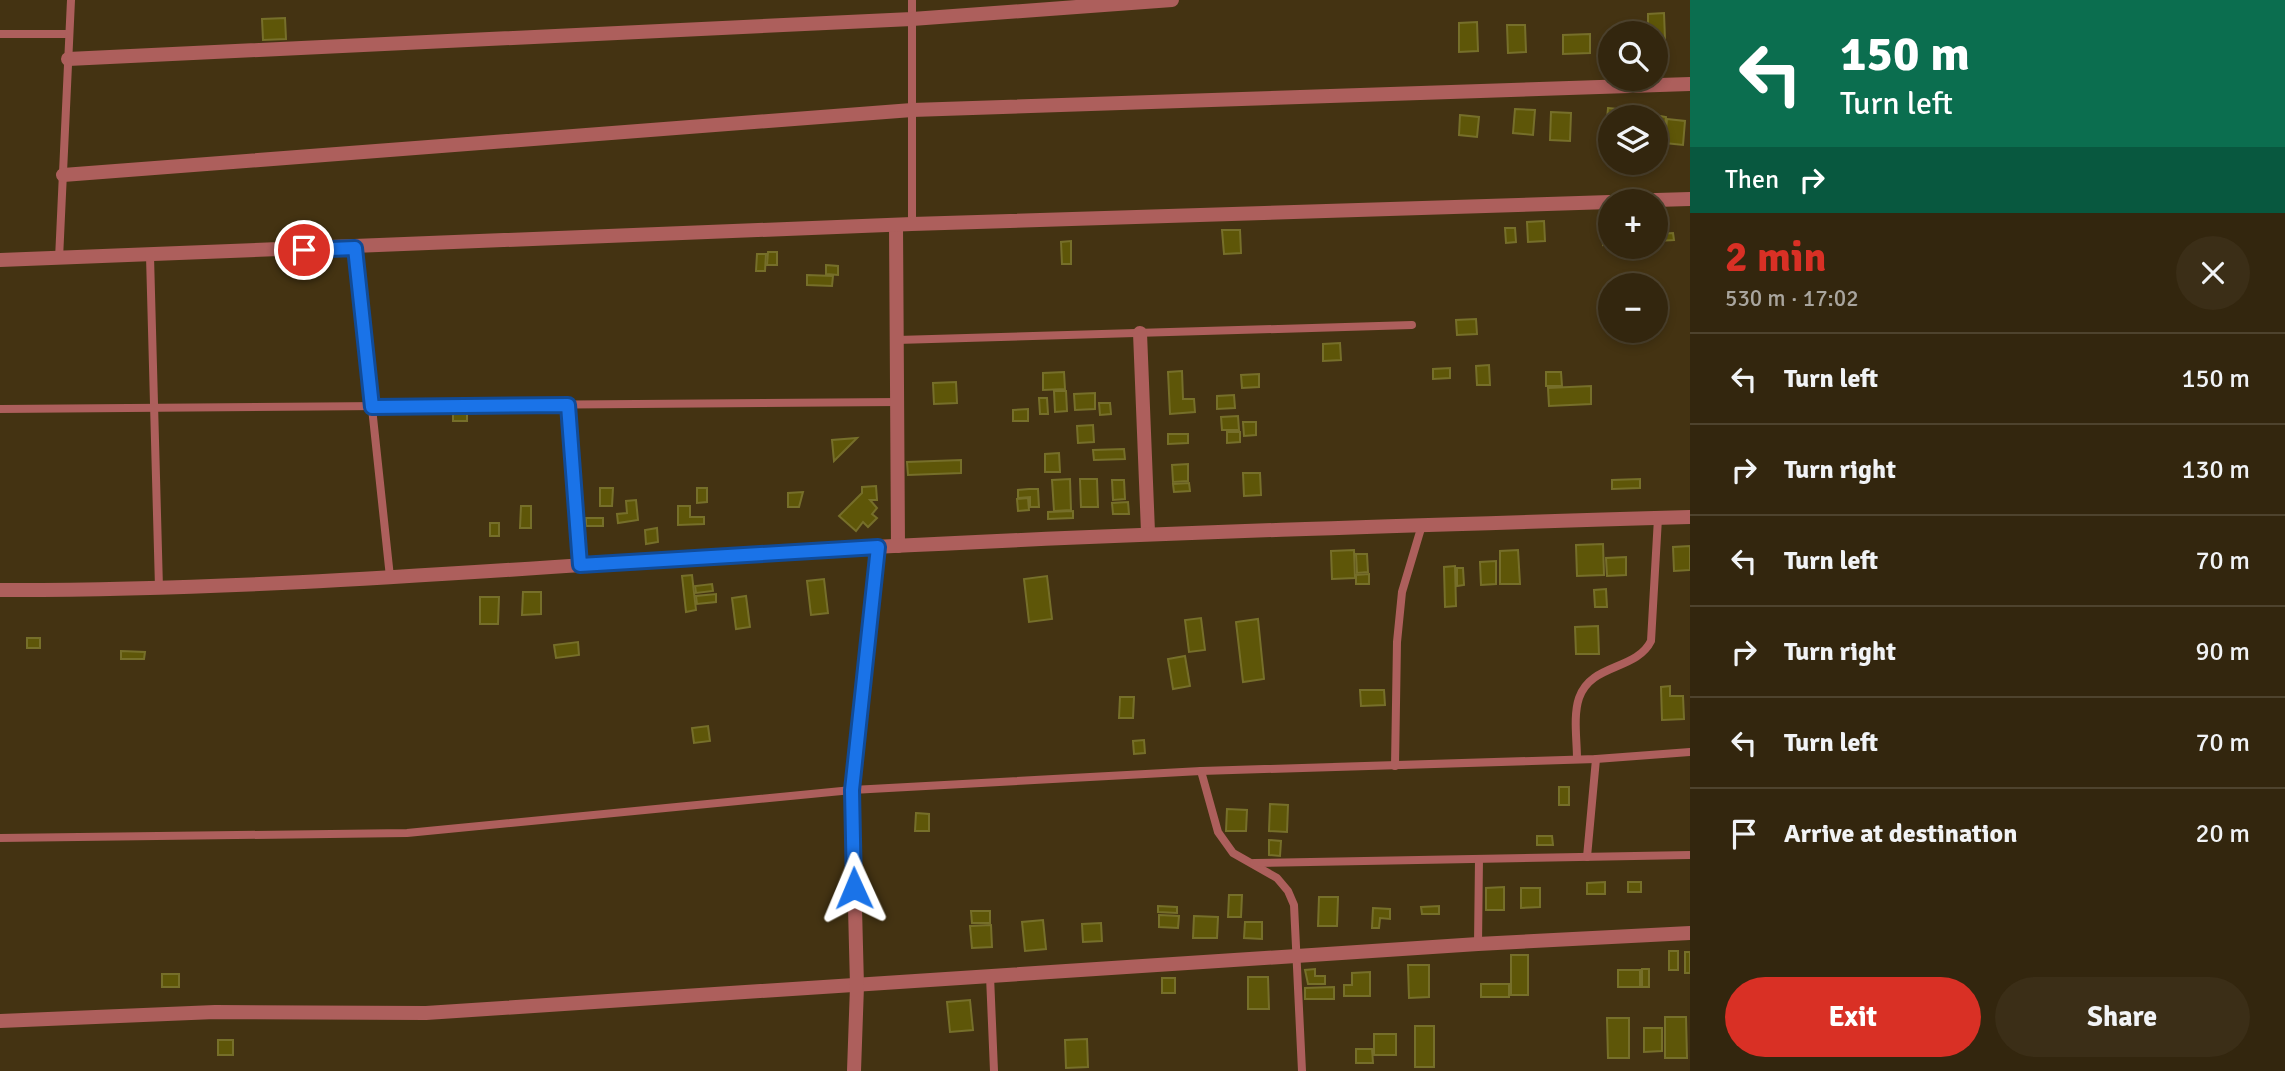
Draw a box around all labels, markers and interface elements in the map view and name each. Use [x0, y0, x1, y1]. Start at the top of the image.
map controls [1598, 21, 1668, 343]
button: search [1598, 21, 1668, 91]
text: 150 m [1840, 24, 1970, 84]
icon: left [1725, 28, 1816, 119]
text: Turn left [1840, 84, 1953, 123]
button: layers [1598, 105, 1668, 175]
icon: right [1793, 161, 1831, 199]
text: Then [1725, 164, 1779, 196]
button: + [1598, 189, 1668, 259]
pin [274, 220, 334, 280]
icon: arrive [285, 231, 323, 269]
text: 2 min [1725, 232, 1826, 283]
button: close [2176, 236, 2250, 310]
button: − [1598, 273, 1668, 343]
text: 530 m · 17:02 [1725, 284, 1859, 313]
icon: left [1725, 360, 1763, 398]
text: Turn left [1784, 363, 1878, 395]
text: 150 m [2181, 363, 2250, 395]
icon: right [1725, 451, 1763, 489]
text: Turn right [1784, 454, 1896, 486]
text: 130 m [2181, 454, 2250, 486]
icon: left [1725, 542, 1763, 580]
text: Turn left [1784, 545, 1878, 577]
text: 70 m [2195, 545, 2250, 577]
icon: right [1725, 633, 1763, 671]
text: Turn right [1784, 636, 1896, 668]
text: 90 m [2195, 636, 2250, 668]
icon: left [1725, 724, 1763, 762]
text: Turn left [1784, 727, 1878, 759]
text: 70 m [2195, 727, 2250, 759]
icon: arrive [1725, 815, 1763, 853]
text: Arrive at destination [1784, 818, 2017, 850]
text: 20 m [2195, 818, 2250, 850]
position arrow [817, 851, 891, 925]
button: Exit [1725, 977, 1981, 1057]
button: Share [1995, 977, 2250, 1057]

